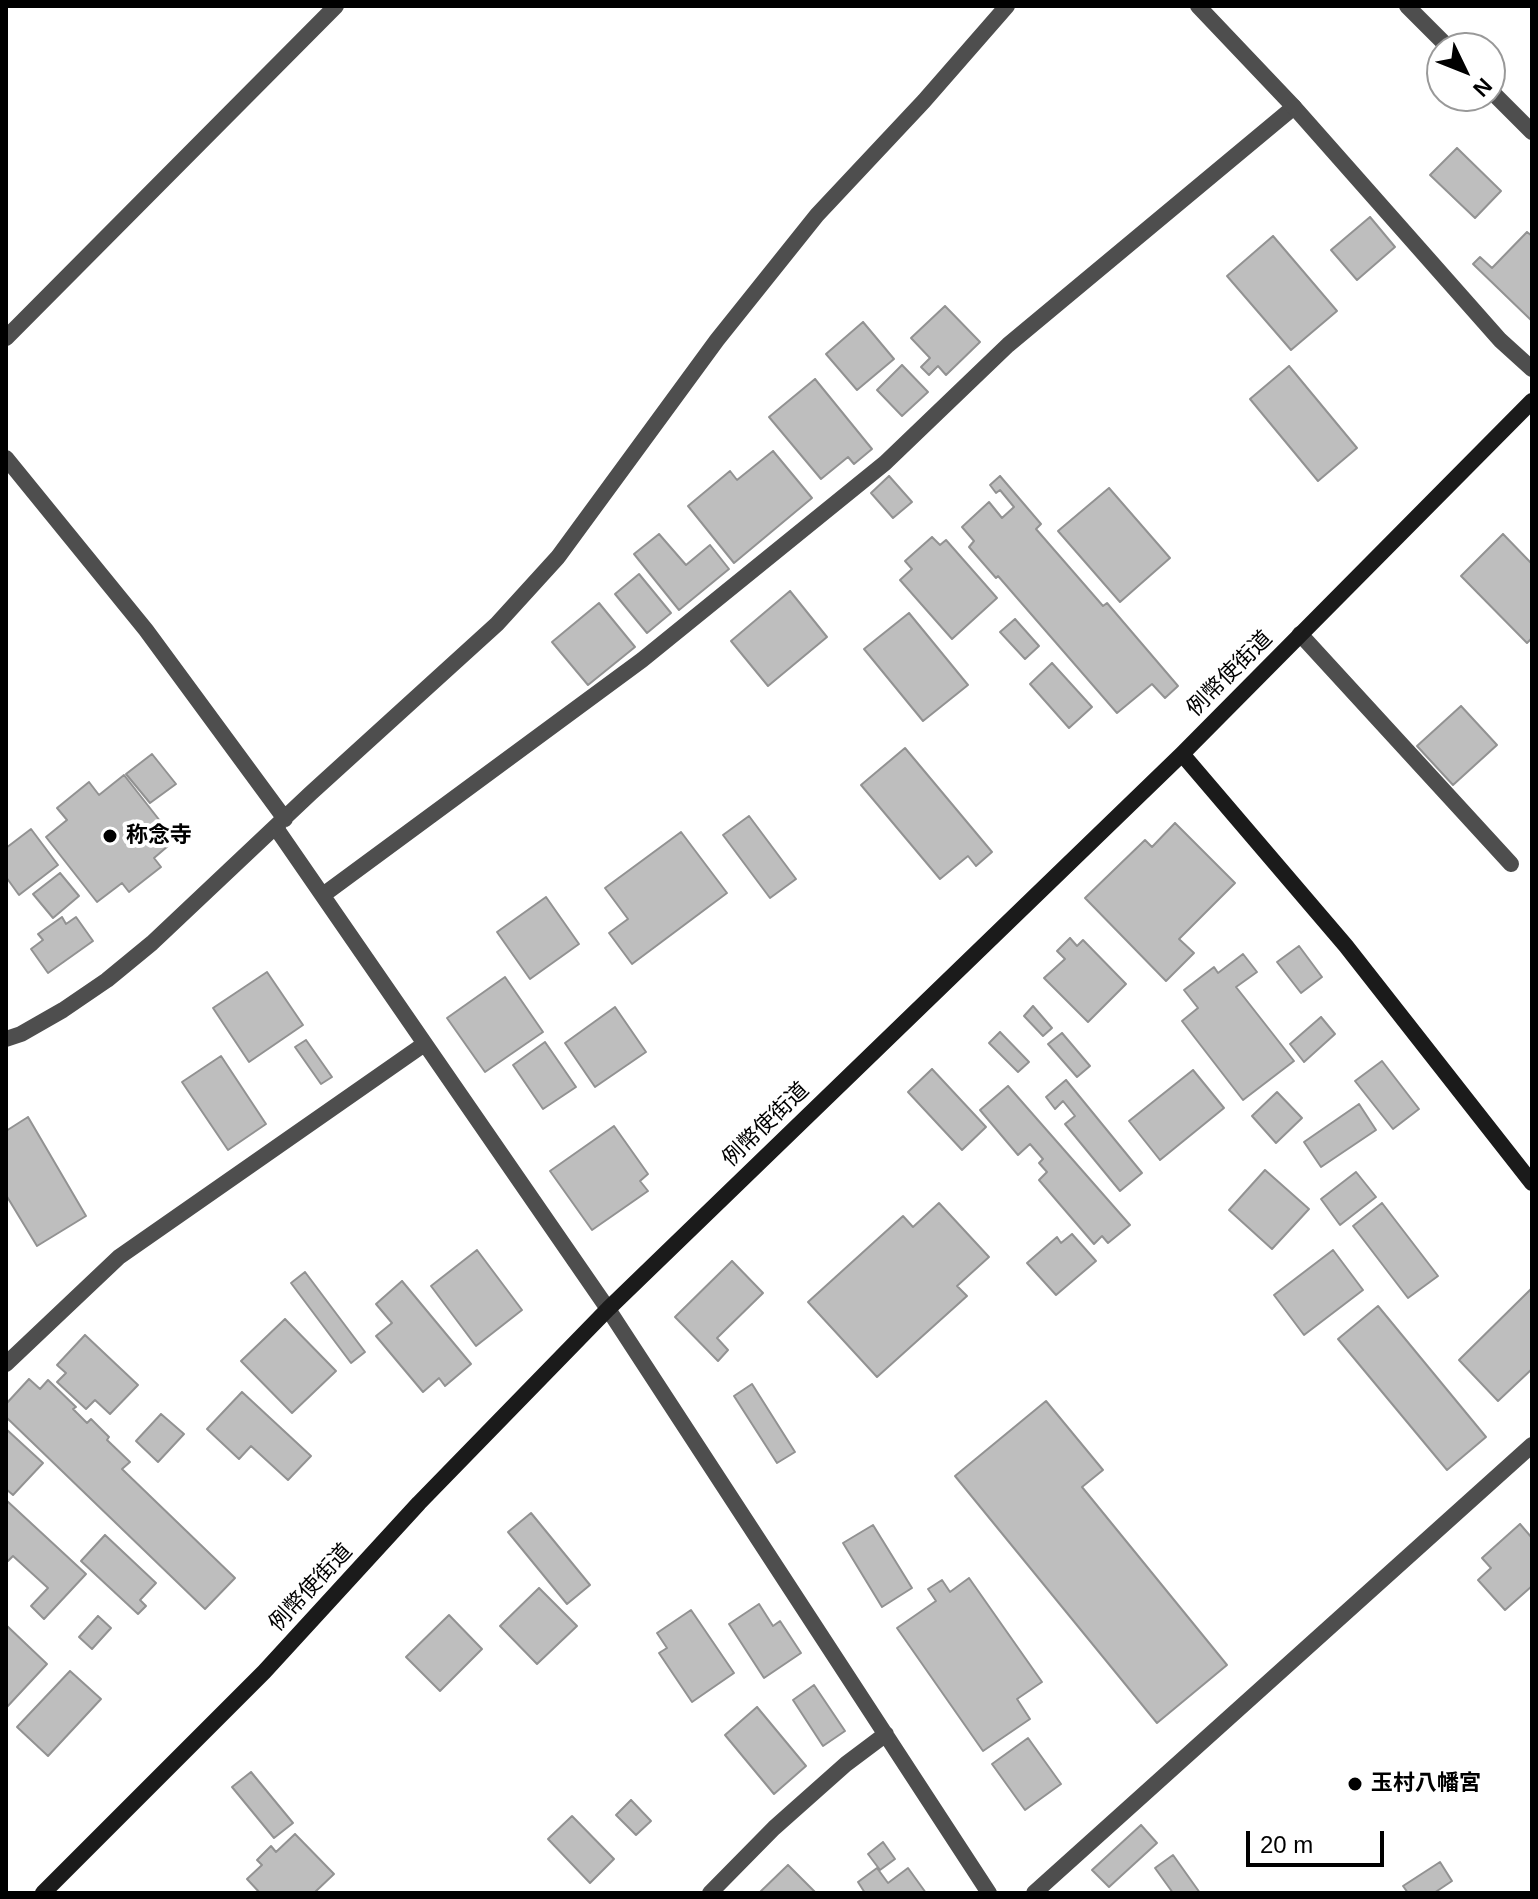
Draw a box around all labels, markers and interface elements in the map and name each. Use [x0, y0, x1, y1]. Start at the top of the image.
north arrow [1426, 32, 1506, 112]
text: N [1468, 73, 1497, 102]
street label: 例幣使街道 [1182, 626, 1278, 722]
place label: 称念寺 [126, 823, 192, 849]
marker: 称念寺 [101, 827, 119, 845]
street label: 例幣使街道 [717, 1077, 815, 1173]
street label: 例幣使街道 [264, 1539, 358, 1637]
place label: 玉村八幡宮 [1371, 1771, 1481, 1797]
marker: 玉村八幡宮 [1346, 1775, 1364, 1793]
scale bar [1250, 1815, 1388, 1865]
text: 20 m [1260, 1831, 1313, 1858]

